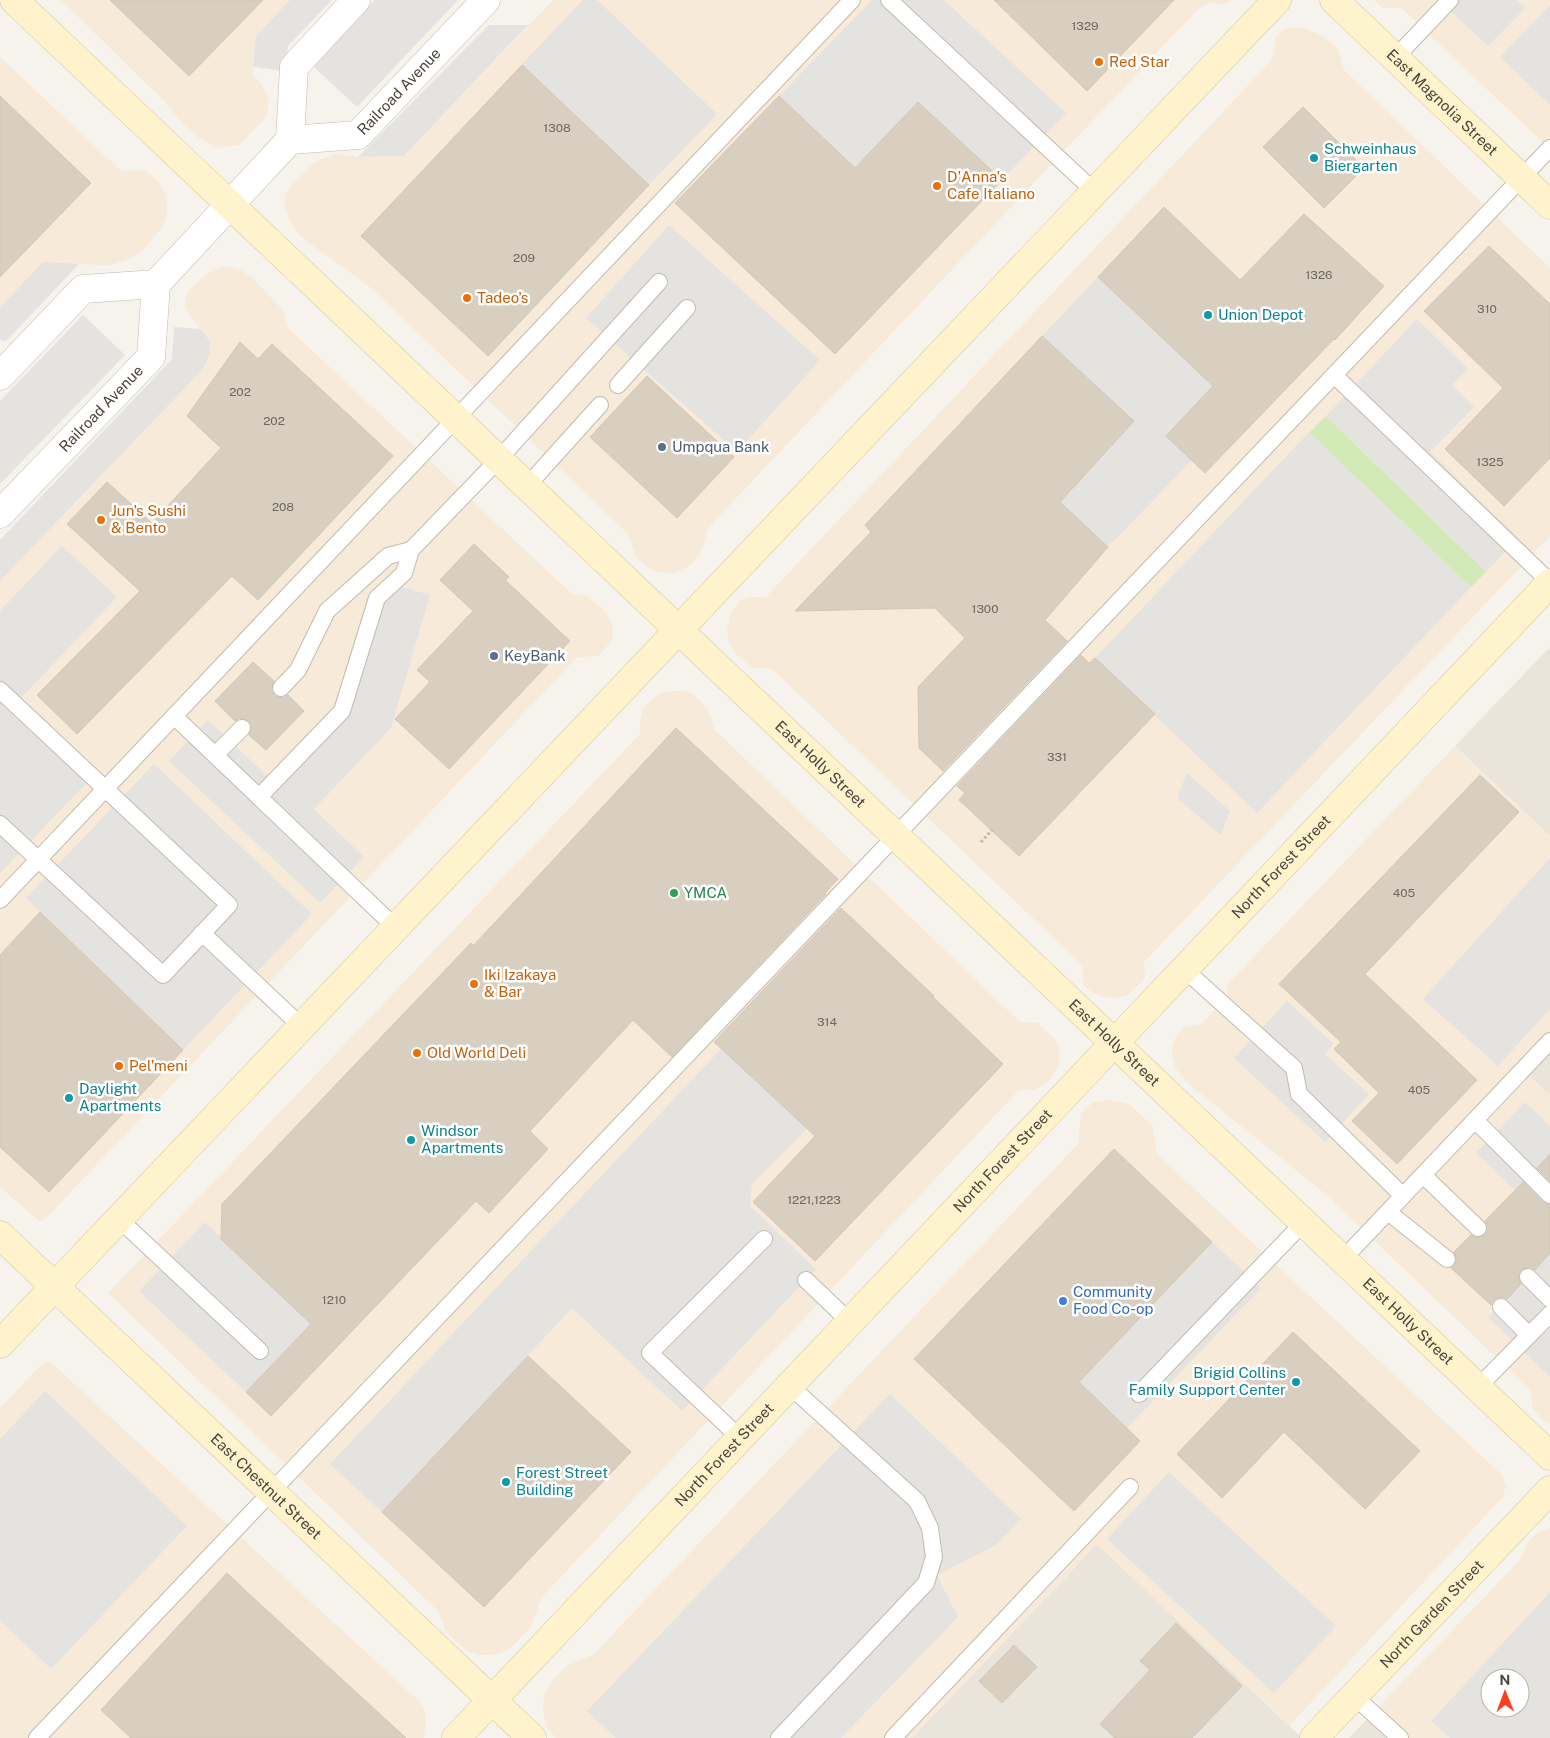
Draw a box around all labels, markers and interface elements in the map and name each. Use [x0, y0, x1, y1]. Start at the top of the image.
house number: 1329 [1071, 19, 1099, 33]
street label: Railroad Avenue [354, 44, 444, 138]
street label: East Magnolia Street [1383, 46, 1501, 159]
place label: Red Star [1109, 53, 1170, 70]
marker: Red Star [1093, 56, 1105, 68]
house number: 1308 [543, 121, 571, 135]
place label: Schweinhaus Biergarten [1324, 140, 1416, 174]
marker: Schweinhaus Biergarten [1308, 152, 1320, 164]
place label: D'Anna's Cafe Italiano [947, 168, 1035, 202]
marker: D'Anna's Cafe Italiano [931, 180, 943, 192]
house number: 209 [513, 251, 535, 265]
house number: 1326 [1305, 268, 1333, 282]
place label: Tadeo's [477, 289, 528, 306]
marker: Tadeo's [461, 292, 473, 304]
house number: 310 [1477, 302, 1497, 316]
place label: Union Depot [1218, 306, 1304, 323]
marker: Union Depot [1202, 309, 1214, 321]
street label: Railroad Avenue [55, 362, 146, 455]
house number: 202 [229, 385, 251, 399]
house number: 202 [263, 414, 285, 428]
place label: Umpqua Bank [672, 438, 769, 455]
marker: Umpqua Bank [656, 441, 668, 453]
house number: 1325 [1476, 455, 1504, 469]
house number: 208 [272, 500, 294, 514]
place label: Jun's Sushi & Bento [111, 502, 186, 536]
marker: Jun's Sushi & Bento [95, 514, 107, 526]
house number: 1300 [972, 602, 998, 616]
place label: KeyBank [504, 647, 566, 664]
marker: KeyBank [488, 650, 500, 662]
street label: East Holly Street [772, 717, 870, 811]
house number: 331 [1047, 750, 1067, 764]
street label: North Forest Street [1228, 811, 1334, 922]
place label: YMCA [684, 884, 728, 901]
house number: 405 [1393, 886, 1416, 900]
marker: YMCA [668, 887, 680, 899]
place label: Iki Izakaya & Bar [484, 966, 556, 1000]
marker: Iki Izakaya & Bar [468, 978, 480, 990]
street label: East Holly Street [1066, 996, 1163, 1090]
house number: 314 [817, 1015, 837, 1029]
place label: Old World Deli [427, 1044, 526, 1061]
marker: Old World Deli [411, 1047, 423, 1059]
place label: Pel'meni [129, 1057, 188, 1074]
marker: Pel'meni [113, 1060, 125, 1072]
place label: Daylight Apartments [79, 1080, 161, 1114]
house number: 405 [1408, 1083, 1431, 1097]
marker: Daylight Apartments [63, 1092, 75, 1104]
street label: North Forest Street [950, 1105, 1055, 1216]
place label: Windsor Apartments [421, 1122, 503, 1156]
marker: Windsor Apartments [405, 1134, 417, 1146]
house number: 1221,1223 [787, 1193, 841, 1207]
street label: East Holly Street [1360, 1274, 1457, 1368]
place label: Community Food Co-op [1073, 1283, 1153, 1317]
house number: 1210 [322, 1293, 346, 1307]
marker: Community Food Co-op [1057, 1295, 1069, 1307]
place label: Brigid Collins Family Support Center [1129, 1364, 1286, 1398]
marker: Brigid Collins Family Support Center [1290, 1376, 1302, 1388]
street label: North Forest Street [671, 1399, 777, 1510]
street label: East Chestnut Street [207, 1430, 325, 1542]
place label: Forest Street Building [516, 1464, 608, 1498]
marker: Forest Street Building [500, 1476, 512, 1488]
street label: North Garden Street [1376, 1556, 1487, 1671]
north arrow [1480, 1668, 1530, 1718]
text: N [1499, 1672, 1510, 1688]

